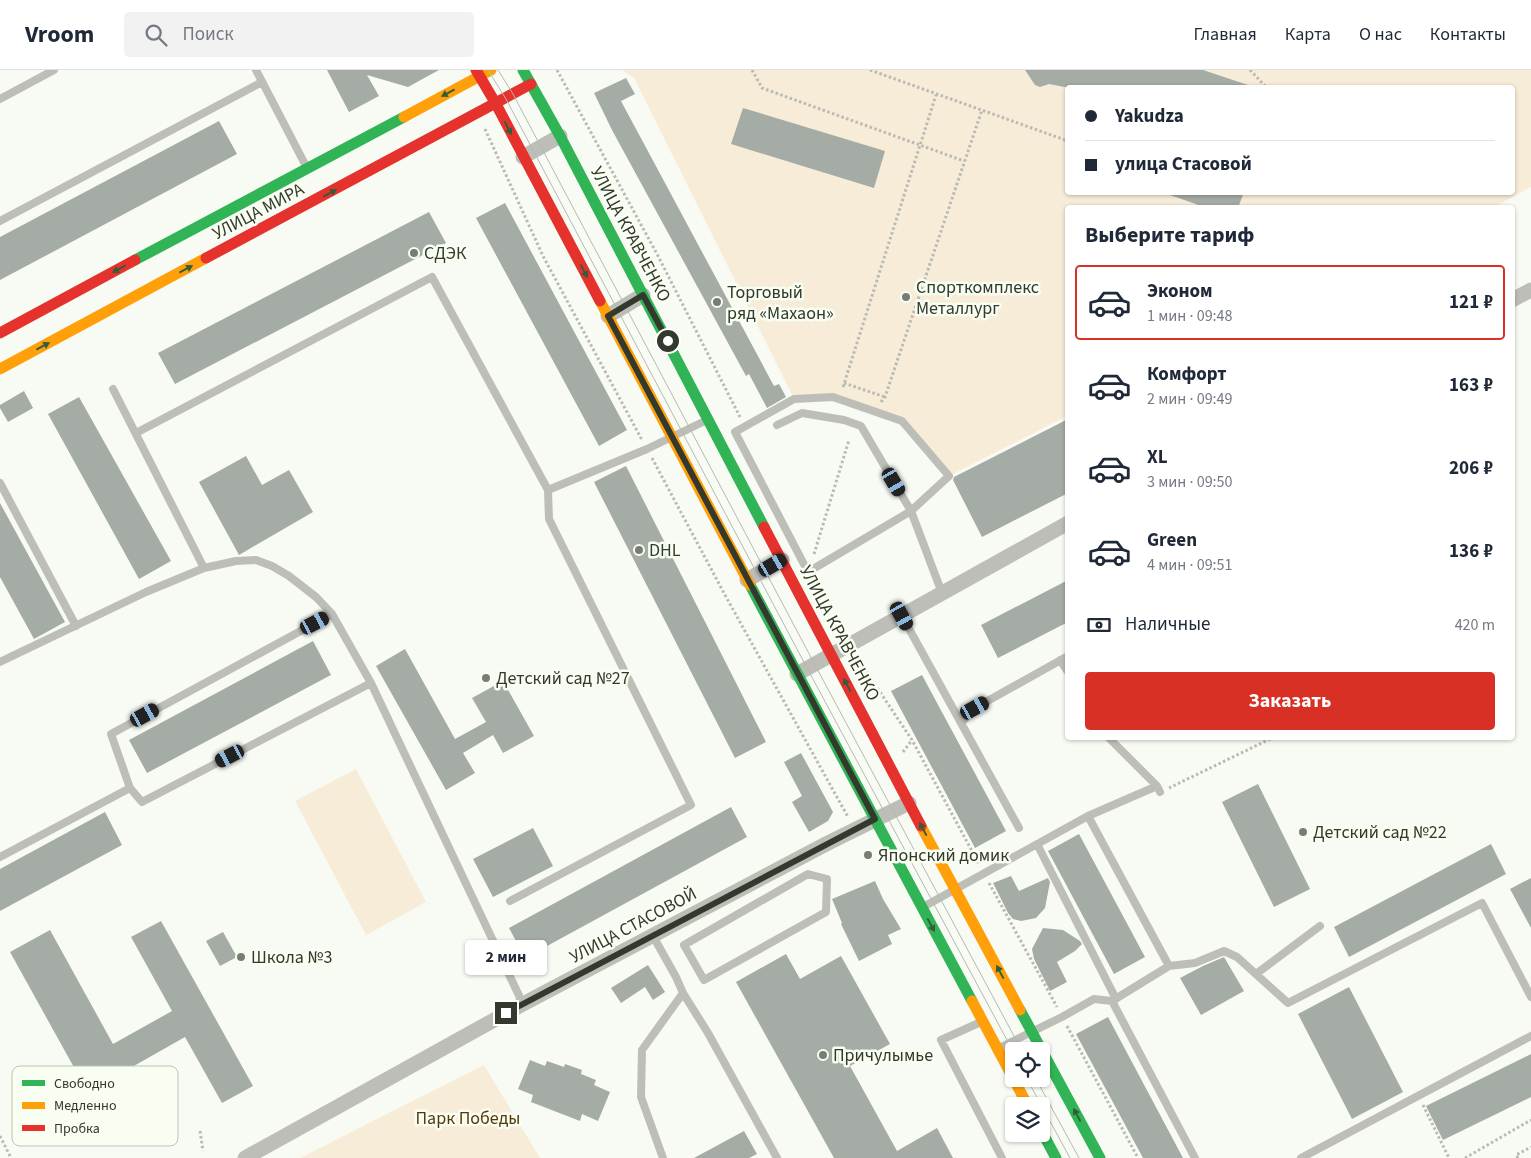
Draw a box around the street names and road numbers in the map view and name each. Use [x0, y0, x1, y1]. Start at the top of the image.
street label: УЛИЦА КРАВЧЕНКО [584, 162, 677, 306]
street label: УЛИЦА МИРА [208, 177, 309, 246]
street label: УЛИЦА КРАВЧЕНКО [793, 561, 886, 705]
street label: УЛИЦА СТАСОВОЙ [565, 881, 701, 970]

